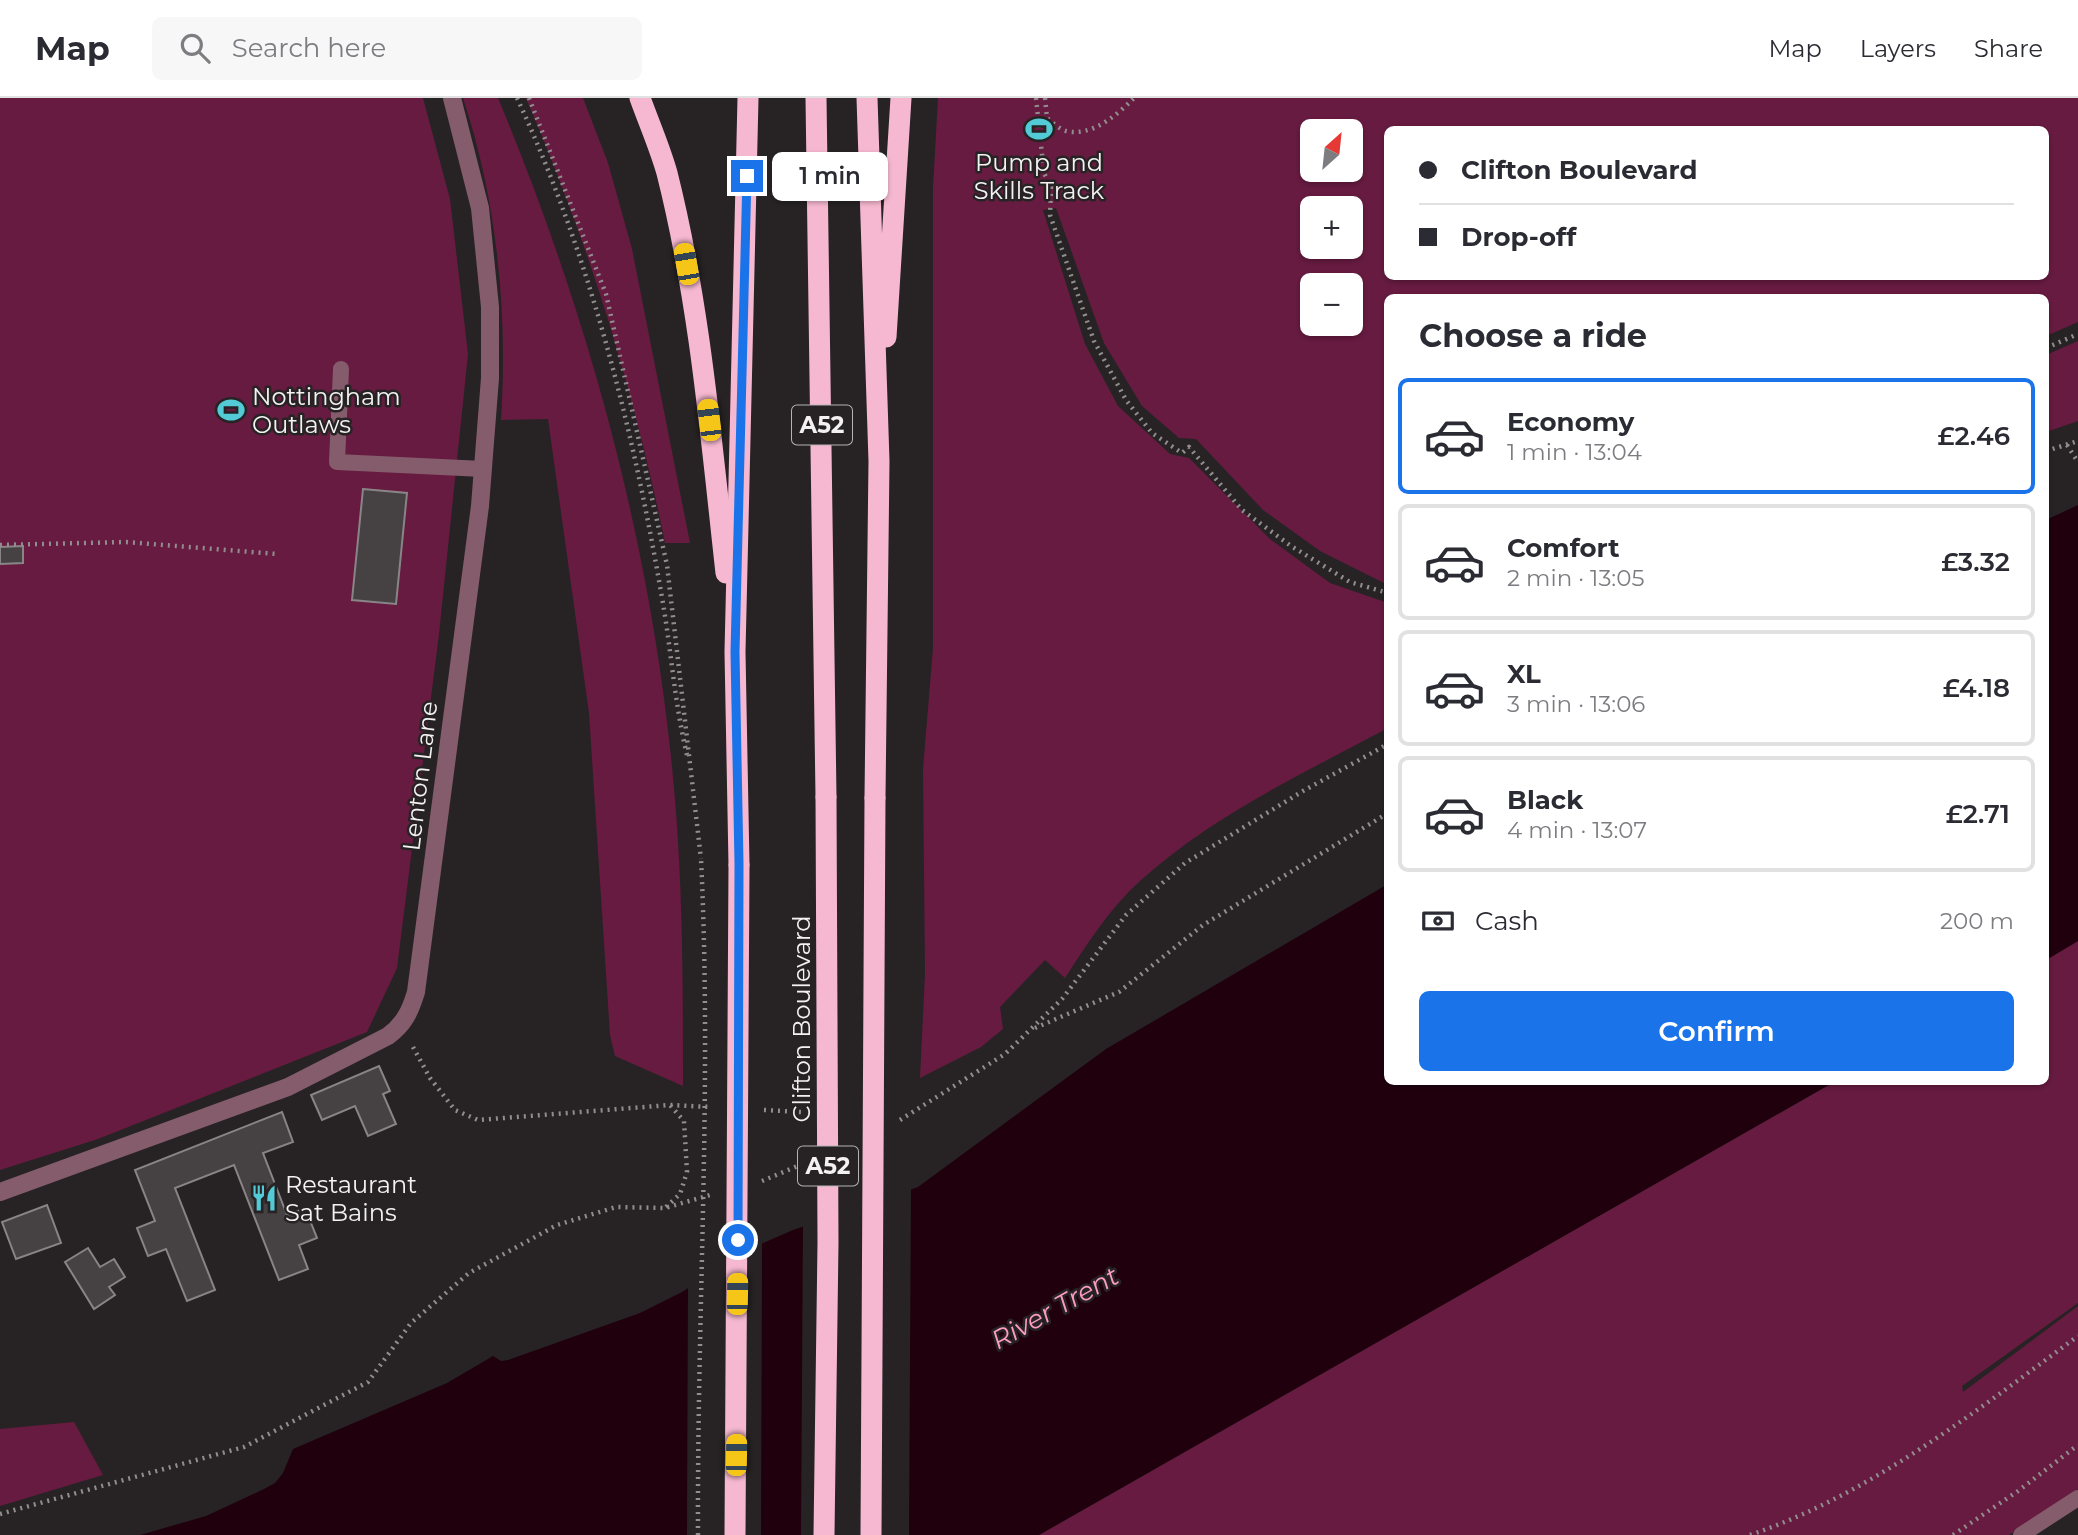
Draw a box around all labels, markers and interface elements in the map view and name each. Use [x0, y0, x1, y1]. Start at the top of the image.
search box [152, 17, 642, 80]
text: Map [35, 28, 110, 68]
icon: search [176, 29, 214, 67]
text: Search here [232, 32, 386, 64]
text: Map [1768, 34, 1822, 63]
text: Layers [1860, 34, 1936, 63]
text: Share [1974, 34, 2043, 63]
sports icon: Pump and Skills Track [1024, 114, 1054, 144]
north arrow [1300, 119, 1363, 182]
map controls [1300, 119, 1363, 336]
place label: Pump and Skills Track [974, 148, 1105, 205]
callout: 1 min [772, 152, 887, 200]
text: Clifton Boulevard [1461, 154, 1698, 186]
route end [731, 160, 763, 192]
text: 1 min [799, 162, 861, 190]
button: + [1300, 196, 1363, 259]
text: Drop-off [1461, 221, 1576, 253]
car [673, 241, 700, 287]
button: − [1300, 273, 1363, 336]
text: Choose a ride [1419, 316, 1647, 355]
place label: Nottingham Outlaws [252, 382, 401, 439]
sports icon: Nottingham Outlaws [216, 395, 246, 425]
car [697, 398, 722, 442]
icon: car [1423, 405, 1486, 468]
road number: A52 [792, 406, 852, 444]
text: Economy [1507, 406, 1634, 438]
text: £2.46 [1938, 420, 2010, 452]
text: 1 min · 13:04 [1507, 438, 1642, 466]
icon: car [1423, 531, 1486, 594]
text: Comfort [1507, 532, 1619, 564]
text: £3.32 [1941, 546, 2010, 578]
text: 2 min · 13:05 [1507, 564, 1644, 592]
icon: car [1423, 657, 1486, 720]
text: XL [1507, 658, 1541, 690]
text: £4.18 [1943, 672, 2010, 704]
text: 3 min · 13:06 [1507, 690, 1645, 718]
street label: Lenton Lane [396, 700, 444, 852]
icon: car [1423, 783, 1486, 846]
text: Black [1507, 784, 1583, 816]
text: £2.71 [1946, 798, 2010, 830]
text: 4 min · 13:07 [1507, 816, 1647, 844]
icon: cash [1419, 902, 1457, 940]
text: Cash [1475, 905, 1539, 937]
text: 200 m [1940, 907, 2014, 935]
street label: Clifton Boulevard [787, 915, 816, 1123]
button: Confirm [1419, 991, 2014, 1071]
road number: A52 [798, 1147, 858, 1186]
place label: Restaurant Sat Bains [285, 1170, 417, 1227]
restaurant icon: Restaurant Sat Bains [249, 1183, 279, 1213]
route start [722, 1224, 754, 1256]
water label: River Trent [986, 1260, 1125, 1356]
car [727, 1273, 748, 1315]
car [726, 1434, 747, 1476]

